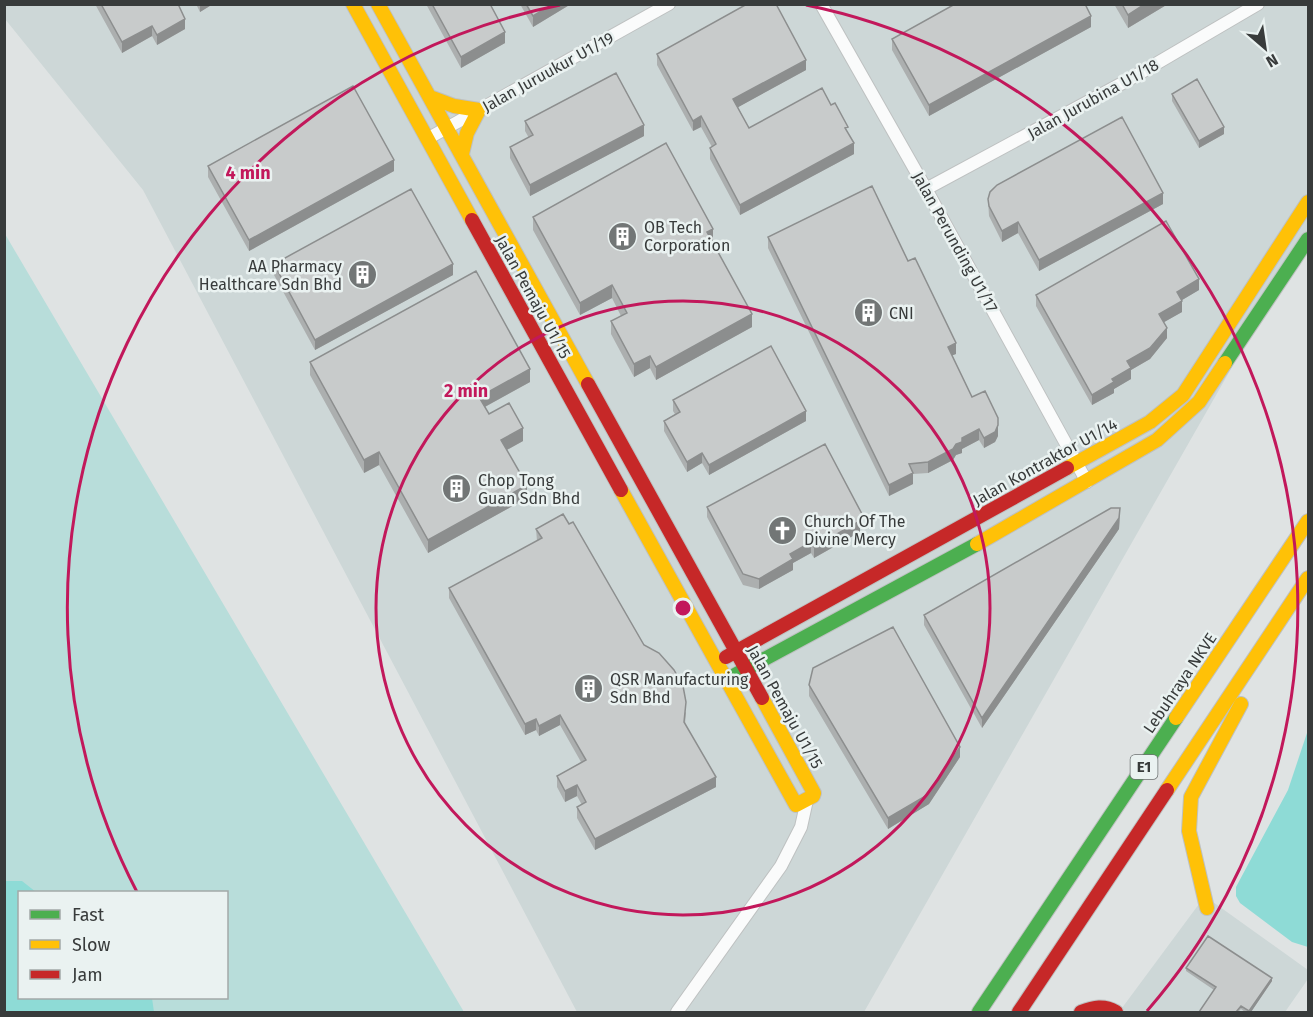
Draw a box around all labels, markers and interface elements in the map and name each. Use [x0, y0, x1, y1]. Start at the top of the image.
north arrow [1235, 18, 1295, 78]
street label: Jalan Juruukur U1/19 [479, 28, 617, 116]
text: N [1263, 50, 1281, 72]
street label: Jalan Jurubina U1/18 [1024, 55, 1162, 143]
text: 4 min [225, 162, 271, 184]
street label: Jalan Perunding U1/17 [908, 168, 1002, 316]
place label: OB Tech Corporation [644, 218, 730, 255]
building icon: OB Tech Corporation [607, 220, 639, 252]
street label: Jalan Pemaju U1/15 [491, 232, 575, 362]
place label: AA Pharmacy Healthcare Sdn Bhd [199, 257, 342, 294]
building icon: AA Pharmacy Healthcare Sdn Bhd [347, 259, 379, 291]
building icon: CNI [852, 297, 884, 329]
place label: CNI [889, 304, 914, 323]
text: 2 min [444, 380, 488, 402]
street label: Jalan Kontraktor U1/14 [969, 414, 1121, 510]
place label: Chop Tong Guan Sdn Bhd [478, 471, 580, 508]
building icon: Chop Tong Guan Sdn Bhd [441, 473, 473, 505]
place label: Church Of The Divine Mercy [804, 512, 906, 549]
church icon: Church Of The Divine Mercy [767, 514, 799, 546]
centre of rings [673, 598, 693, 618]
street label: Lebuhraya NKVE [1139, 629, 1221, 737]
street label: Jalan Pemaju U1/15 [743, 642, 827, 772]
place label: QSR Manufacturing Sdn Bhd [610, 670, 749, 707]
building icon: QSR Manufacturing Sdn Bhd [573, 672, 605, 704]
road number: E1 [1130, 755, 1158, 779]
legend [18, 891, 228, 999]
text: Fast [72, 904, 105, 926]
text: Slow [72, 934, 111, 956]
text: Jam [72, 964, 103, 986]

